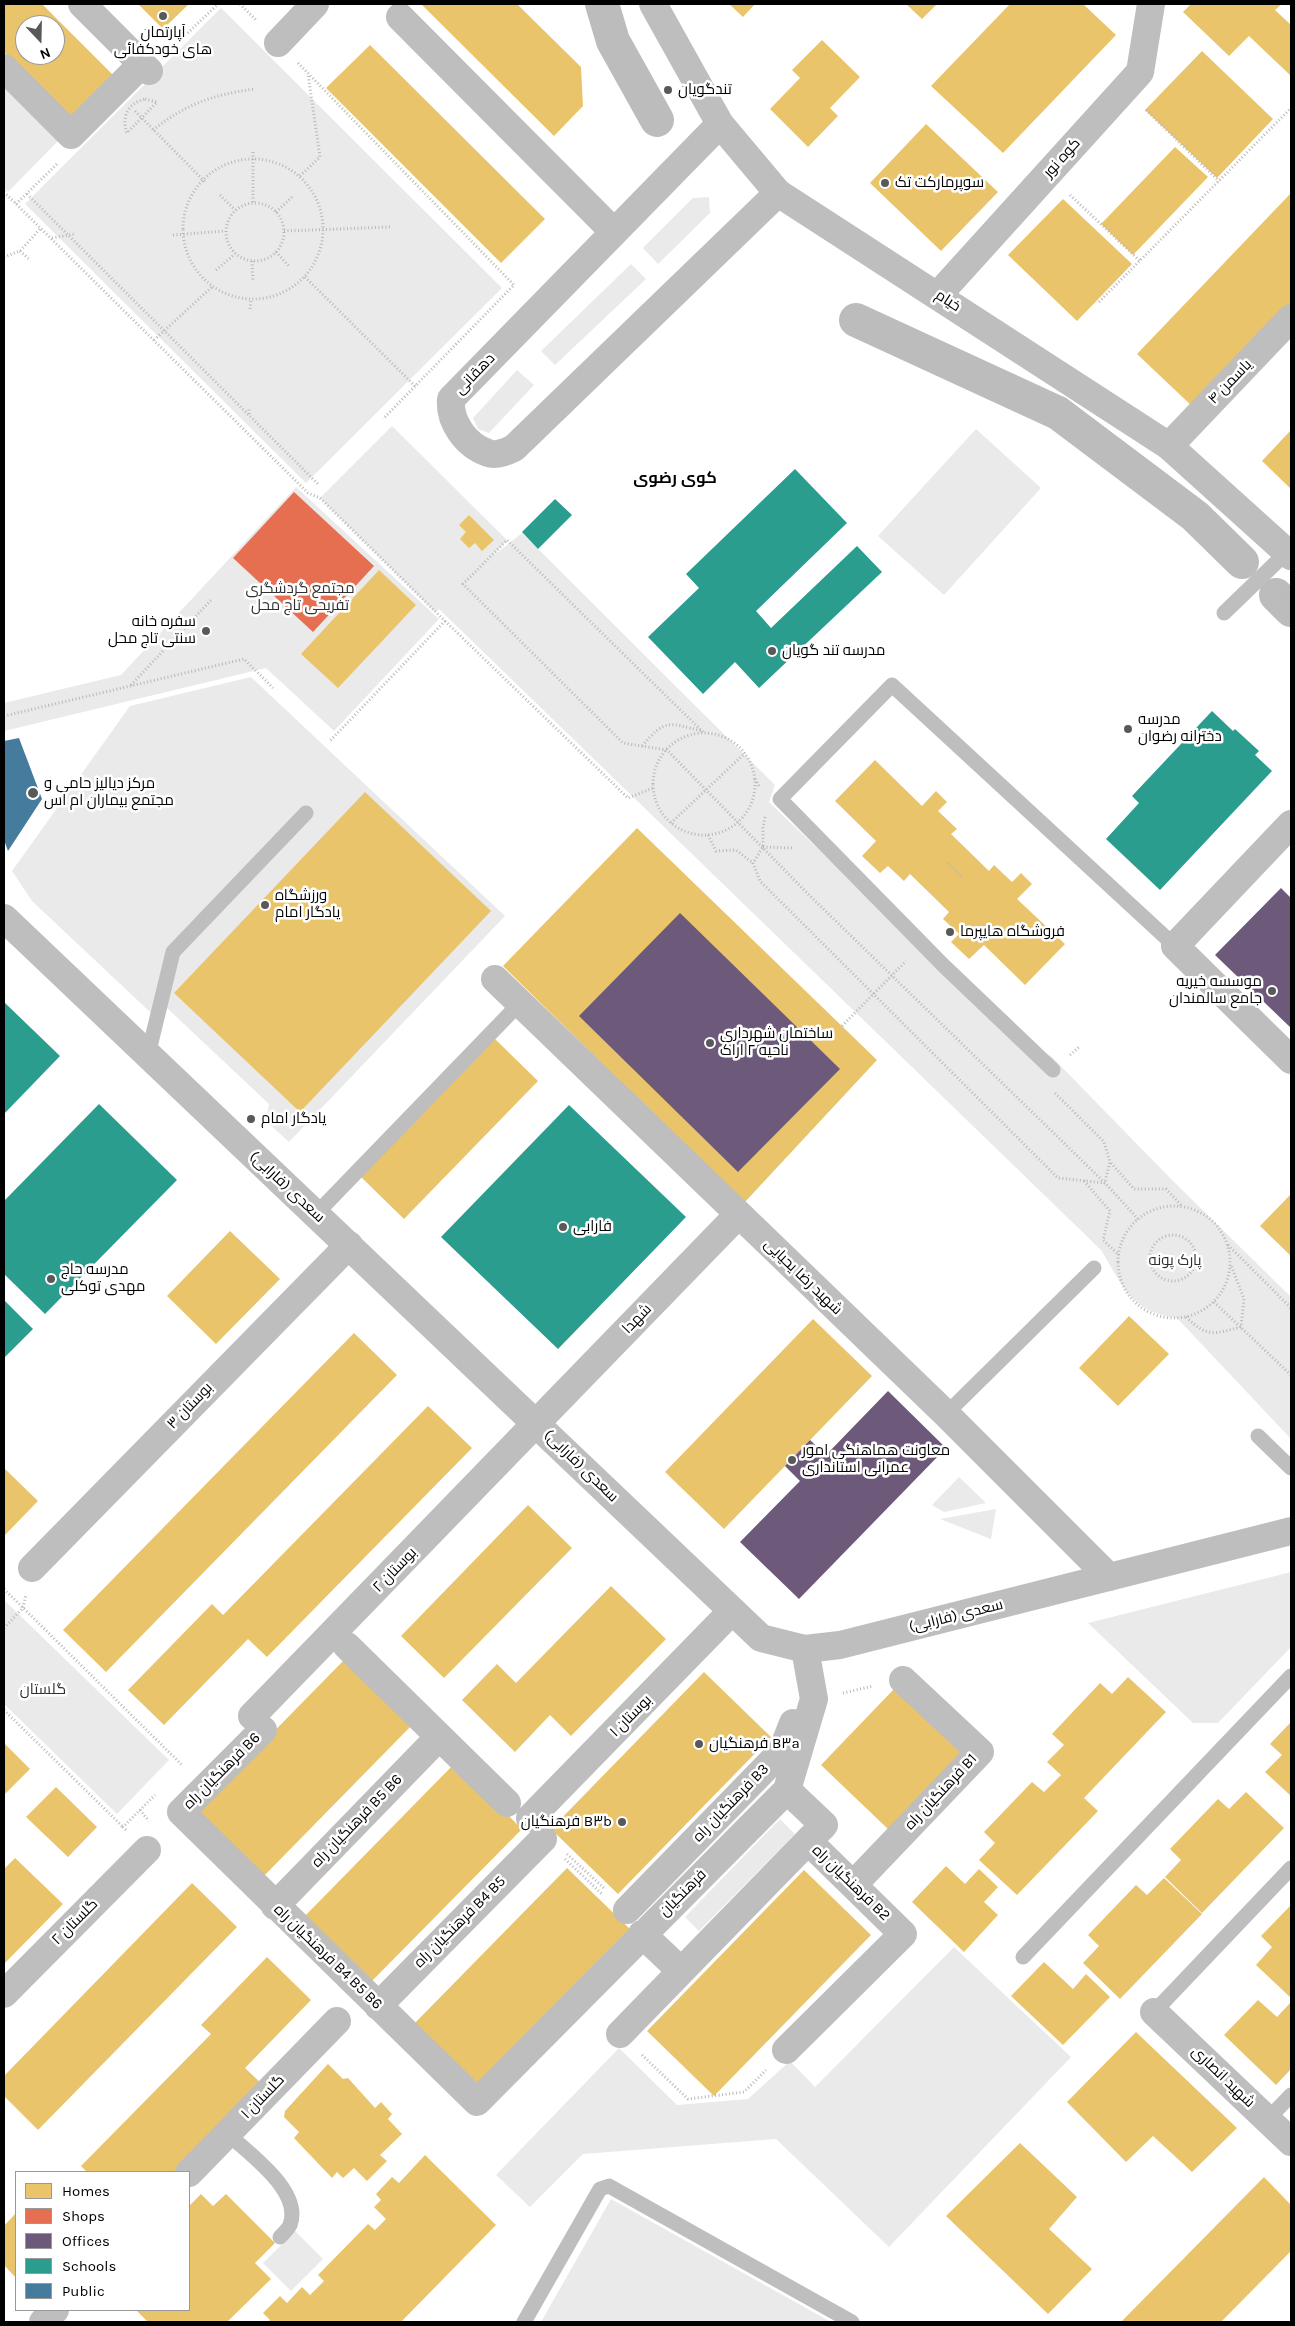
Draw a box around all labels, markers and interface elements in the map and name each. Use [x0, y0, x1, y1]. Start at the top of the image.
marker: آپارتمان های خودکفائی [157, 10, 169, 22]
north arrow [15, 15, 65, 65]
place label: آپارتمان های خودکفائی [114, 24, 212, 59]
text: N [37, 44, 53, 63]
place label: تندگویان [678, 81, 732, 99]
marker: تندگویان [662, 84, 674, 96]
street label: کوه نور [1040, 135, 1084, 181]
place label: سوپرمارکت تک [895, 174, 984, 192]
marker: سوپرمارکت تک [879, 177, 891, 189]
street label: خیام [932, 286, 964, 316]
street label: دهقانی [451, 350, 499, 398]
street label: یاسمن ۴ [1204, 356, 1256, 408]
district label: کوی رضوی [633, 468, 717, 488]
park label: مجتمع گردشگری تفریحی تاج محل [245, 580, 355, 615]
place label: سفره خانه سنتی تاج محل [108, 613, 196, 648]
marker: سفره خانه سنتی تاج محل [200, 625, 212, 637]
place label: مدرسه تند گویان [782, 642, 885, 660]
marker: مدرسه تند گویان [766, 645, 778, 657]
place label: مدرسه دخترانه رضوان [1138, 711, 1222, 746]
marker: مدرسه دخترانه رضوان [1122, 723, 1134, 735]
place label: مرکز دیالیز حامی و مجتمع بیماران ام اس [44, 775, 174, 810]
marker: مرکز دیالیز حامی و مجتمع بیماران ام اس [26, 786, 40, 800]
place label: ورزشگاه یادگار امام [275, 887, 340, 922]
marker: ورزشگاه یادگار امام [259, 899, 271, 911]
place label: فروشگاه هایپرما [960, 923, 1065, 941]
marker: فروشگاه هایپرما [944, 926, 956, 938]
place label: موسسه خیریه جامع سالمندان [1169, 973, 1262, 1008]
marker: موسسه خیریه جامع سالمندان [1266, 985, 1278, 997]
place label: ساختمان شهرداری ناحیه ۲ اراک [720, 1025, 833, 1060]
marker: ساختمان شهرداری ناحیه ۲ اراک [704, 1037, 716, 1049]
place label: یادگار امام [261, 1110, 326, 1128]
marker: یادگار امام [245, 1113, 257, 1125]
street label: سعدی (فارابی) [246, 1148, 328, 1226]
place label: فارابی [573, 1218, 612, 1236]
marker: فارابی [557, 1221, 569, 1233]
street label: شهید رضا یحیایی [760, 1235, 846, 1319]
park label: پارک پونه [1148, 1252, 1202, 1270]
place label: مدرسه حاج مهدی توکلی [61, 1261, 145, 1296]
marker: مدرسه حاج مهدی توکلی [45, 1273, 57, 1285]
street label: شهدا [619, 1300, 655, 1338]
street label: بوستان ۳ [164, 1379, 216, 1433]
street label: سعدی (فارابی) [540, 1426, 622, 1506]
place label: معاونت هماهنگی امور عمرانی استانداری [802, 1442, 950, 1477]
marker: معاونت هماهنگی امور عمرانی استانداری [786, 1454, 798, 1466]
street label: بوستان ۲ [369, 1544, 421, 1596]
street label: سعدی (فارابی) [907, 1596, 1005, 1636]
park label: گلستان [20, 1681, 66, 1699]
street label: بوستان ۱ [606, 1691, 656, 1741]
street label: فرهنگیان راه B6 [180, 1729, 264, 1813]
place label: فرهنگیان B۳a [709, 1735, 800, 1753]
marker: فرهنگیان B۳a [693, 1738, 705, 1750]
street label: فرهنگیان راه B1 [901, 1750, 981, 1834]
street label: فرهنگیان راه B3 [689, 1760, 773, 1846]
street label: فرهنگیان راه B5 B6 [308, 1771, 406, 1871]
place label: فرهنگیان B۳b [521, 1813, 612, 1831]
marker: فرهنگیان B۳b [616, 1816, 628, 1828]
street label: فرهنگیان راه B2 [808, 1841, 894, 1925]
street label: فرهنگیان [656, 1866, 710, 1920]
street label: فرهنگیان راه B4 B5 [410, 1872, 510, 1972]
street label: گلستان ۲ [48, 1895, 102, 1949]
street label: فرهنگیان راه B4 B5 B6 [270, 1901, 386, 2013]
street label: شهید انصاری [1188, 2042, 1258, 2112]
street label: گلستان ۱ [238, 2071, 288, 2123]
legend [15, 2171, 190, 2311]
text: Homes [62, 2182, 110, 2200]
text: Shops [62, 2207, 105, 2225]
text: Offices [62, 2232, 110, 2250]
text: Schools [62, 2257, 116, 2275]
text: Public [62, 2282, 105, 2300]

